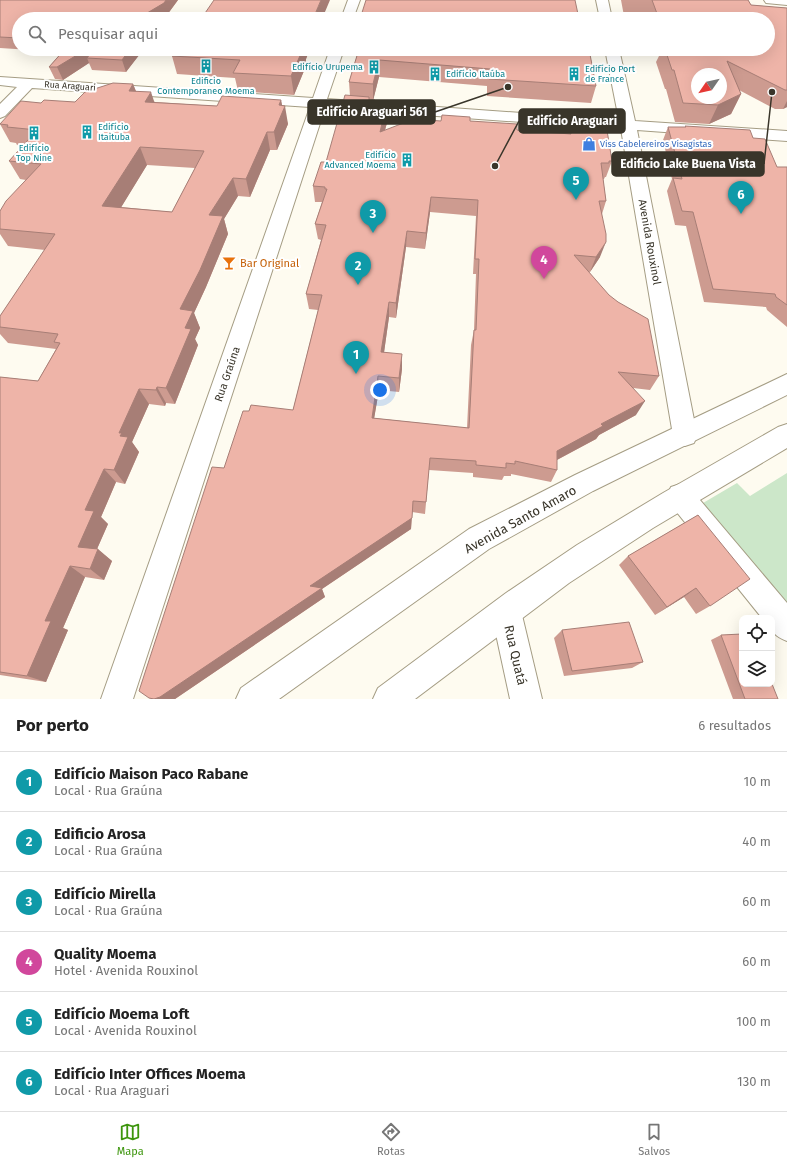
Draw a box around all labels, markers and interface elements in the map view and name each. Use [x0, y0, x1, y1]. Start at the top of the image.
search box [12, 12, 775, 56]
icon: search [26, 23, 48, 45]
text: Pesquisar aqui [58, 25, 158, 43]
building icon: Edificio Contemporaneo Moema [198, 58, 214, 74]
building icon: Edifício Urupema [366, 59, 382, 75]
place label: Edifício Urupema [292, 62, 363, 72]
place label: Edifício Port de France [585, 64, 636, 84]
building icon: Edifício Itaúba [427, 66, 443, 82]
building icon: Edifício Port de France [566, 66, 582, 82]
north arrow [691, 68, 727, 104]
place label: Edifício Itaúba [446, 69, 505, 79]
place label: Edificio Contemporaneo Moema [157, 76, 255, 96]
street label: Rua Araguari [44, 79, 96, 93]
callout: Edifício Araguari 561 [308, 100, 435, 124]
text: Edifício Araguari 561 [316, 105, 428, 119]
callout: Edifício Araguari [519, 109, 625, 133]
text: Edifício Araguari [527, 114, 617, 128]
place label: Edifício Itaituba [98, 122, 130, 142]
building icon: Edifício Itaituba [79, 124, 95, 140]
building icon: Edifício Top Nine [26, 125, 42, 141]
shop icon: Viss Cabelereiros Visagistas [581, 136, 597, 152]
place label: Viss Cabelereiros Visagistas [600, 139, 712, 149]
place label: Edifício Top Nine [16, 143, 52, 163]
place label: Edifício Advanced Moema [324, 150, 396, 170]
building icon: Edifício Advanced Moema [399, 152, 415, 168]
callout: Edificio Lake Buena Vista [612, 152, 764, 176]
text: Edificio Lake Buena Vista [620, 157, 756, 171]
pin: 5 [563, 167, 589, 200]
pin: 6 [728, 181, 754, 214]
street label: Avenida Rouxinol [636, 198, 663, 286]
pin: 3 [360, 200, 386, 233]
pin: 4 [531, 246, 557, 279]
pin: 2 [345, 252, 371, 285]
bar icon: Bar Original [221, 255, 237, 271]
place label: Bar Original [240, 257, 299, 270]
pin: 1 [343, 341, 369, 374]
street label: Rua Graúna [212, 345, 243, 403]
your location [370, 380, 390, 400]
street label: Avenida Santo Amaro [462, 482, 579, 556]
map controls [739, 615, 775, 687]
button: locate [739, 615, 775, 651]
street label: Rua Quatá [501, 624, 530, 687]
button: layers [739, 651, 775, 687]
text: Por perto [16, 715, 89, 736]
text: 6 resultados [698, 718, 771, 733]
text: Edifício Maison Paco Rabane [54, 765, 248, 783]
text: 1 [26, 774, 32, 789]
text: 10 m [744, 774, 771, 789]
text: Local · Rua Graúna [54, 783, 163, 798]
text: Edificio Arosa [54, 825, 146, 843]
text: 2 [26, 834, 32, 849]
text: 40 m [742, 834, 771, 849]
text: Local · Rua Graúna [54, 843, 163, 858]
text: Edifício Mirella [54, 885, 156, 903]
text: 3 [26, 894, 32, 909]
text: 60 m [742, 894, 771, 909]
text: Local · Rua Graúna [54, 903, 163, 918]
text: Quality Moema [54, 945, 156, 963]
text: 4 [25, 954, 33, 969]
text: 60 m [742, 954, 771, 969]
text: Hotel · Avenida Rouxinol [54, 963, 198, 978]
text: Edifício Moema Loft [54, 1005, 190, 1023]
text: 5 [26, 1014, 32, 1029]
text: 100 m [736, 1014, 771, 1029]
text: Local · Avenida Rouxinol [54, 1023, 197, 1038]
text: Edifício Inter Offices Moema [54, 1065, 246, 1083]
text: 6 [25, 1074, 33, 1089]
text: 130 m [737, 1074, 771, 1089]
text: Local · Rua Araguari [54, 1083, 169, 1098]
tab: Mapa [117, 1121, 144, 1158]
tab: Rotas [377, 1121, 405, 1158]
tab: Salvos [638, 1121, 670, 1158]

